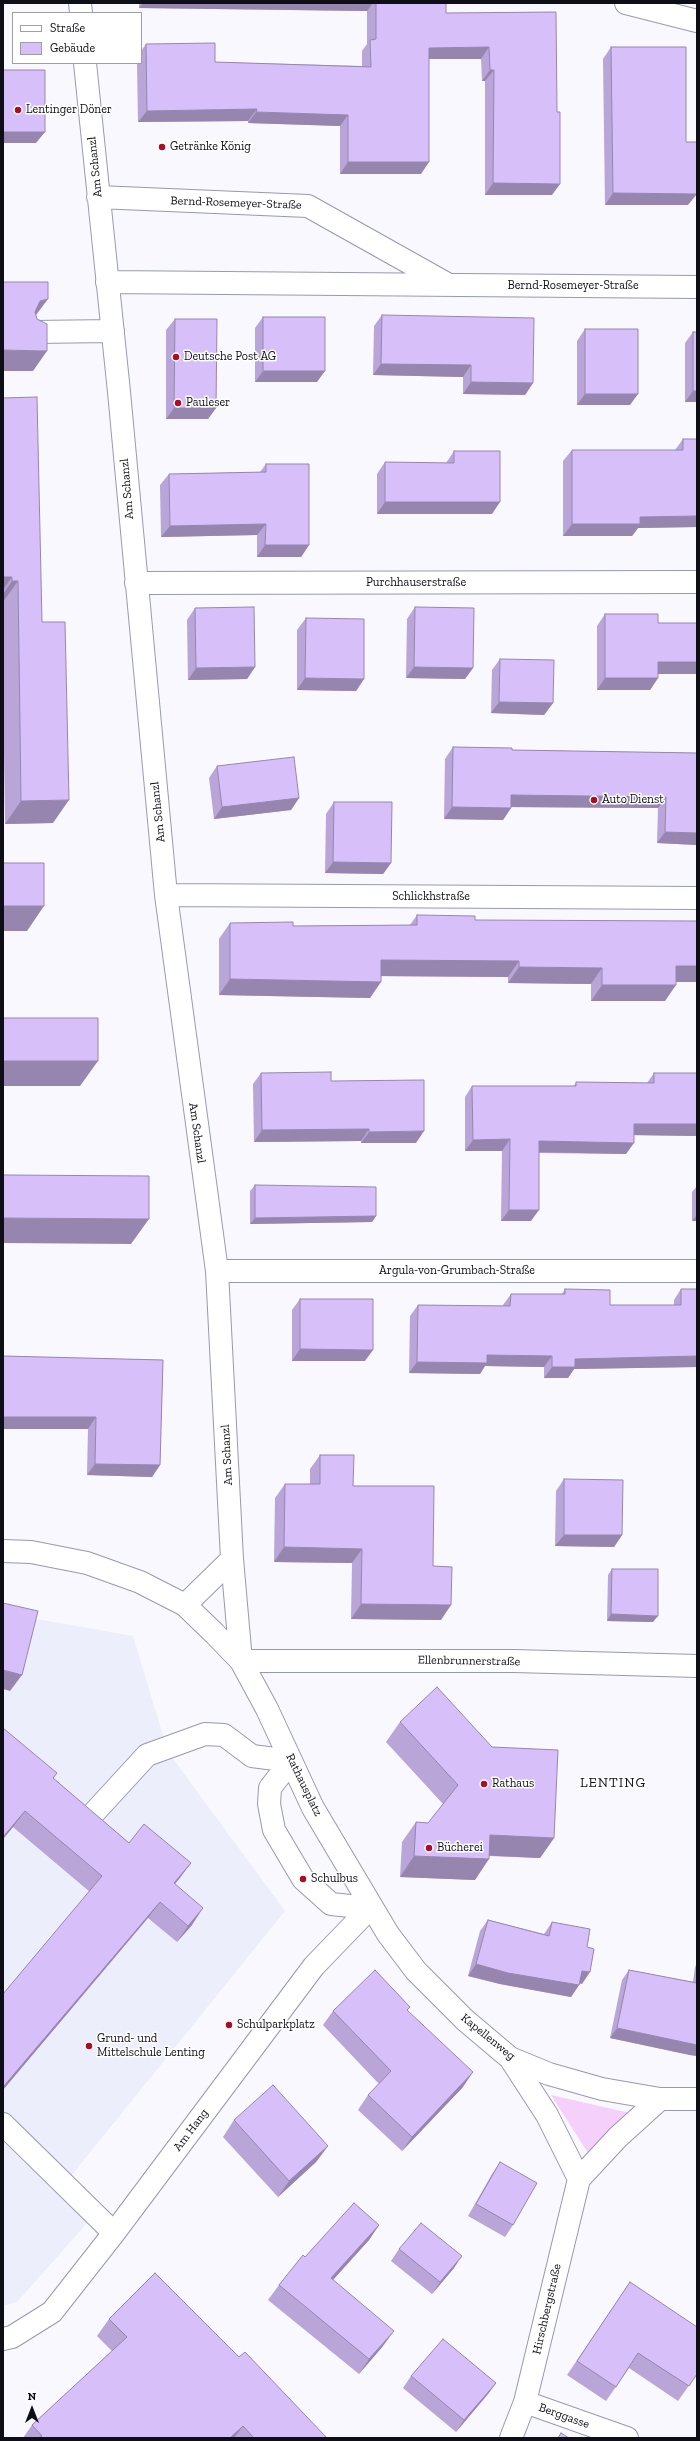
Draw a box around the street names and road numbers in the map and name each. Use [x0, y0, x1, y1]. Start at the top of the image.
street label: Am Schanzl [85, 136, 105, 198]
street label: Bernd-Rosemeyer-Straße [170, 194, 302, 212]
street label: Bernd-Rosemeyer-Straße [507, 279, 639, 293]
street label: Am Schanzl [117, 458, 137, 520]
street label: Purchhauserstraße [366, 576, 466, 590]
street label: Am Schanzl [148, 781, 168, 843]
street label: Schlickhstraße [392, 890, 470, 904]
street label: Am Schanzl [186, 1102, 208, 1164]
street label: Argula-von-Grumbach-Straße [379, 1264, 535, 1278]
street label: Am Schanzl [218, 1424, 236, 1486]
street label: Ellenbrunnerstraße [418, 1653, 520, 1669]
street label: Rathausplatz [283, 1751, 325, 1819]
street label: Kapellenweg [458, 2011, 518, 2063]
street label: Am Hang [170, 2106, 212, 2154]
street label: Hirschbergstraße [530, 2262, 564, 2356]
street label: Berggasse [537, 2400, 591, 2432]

